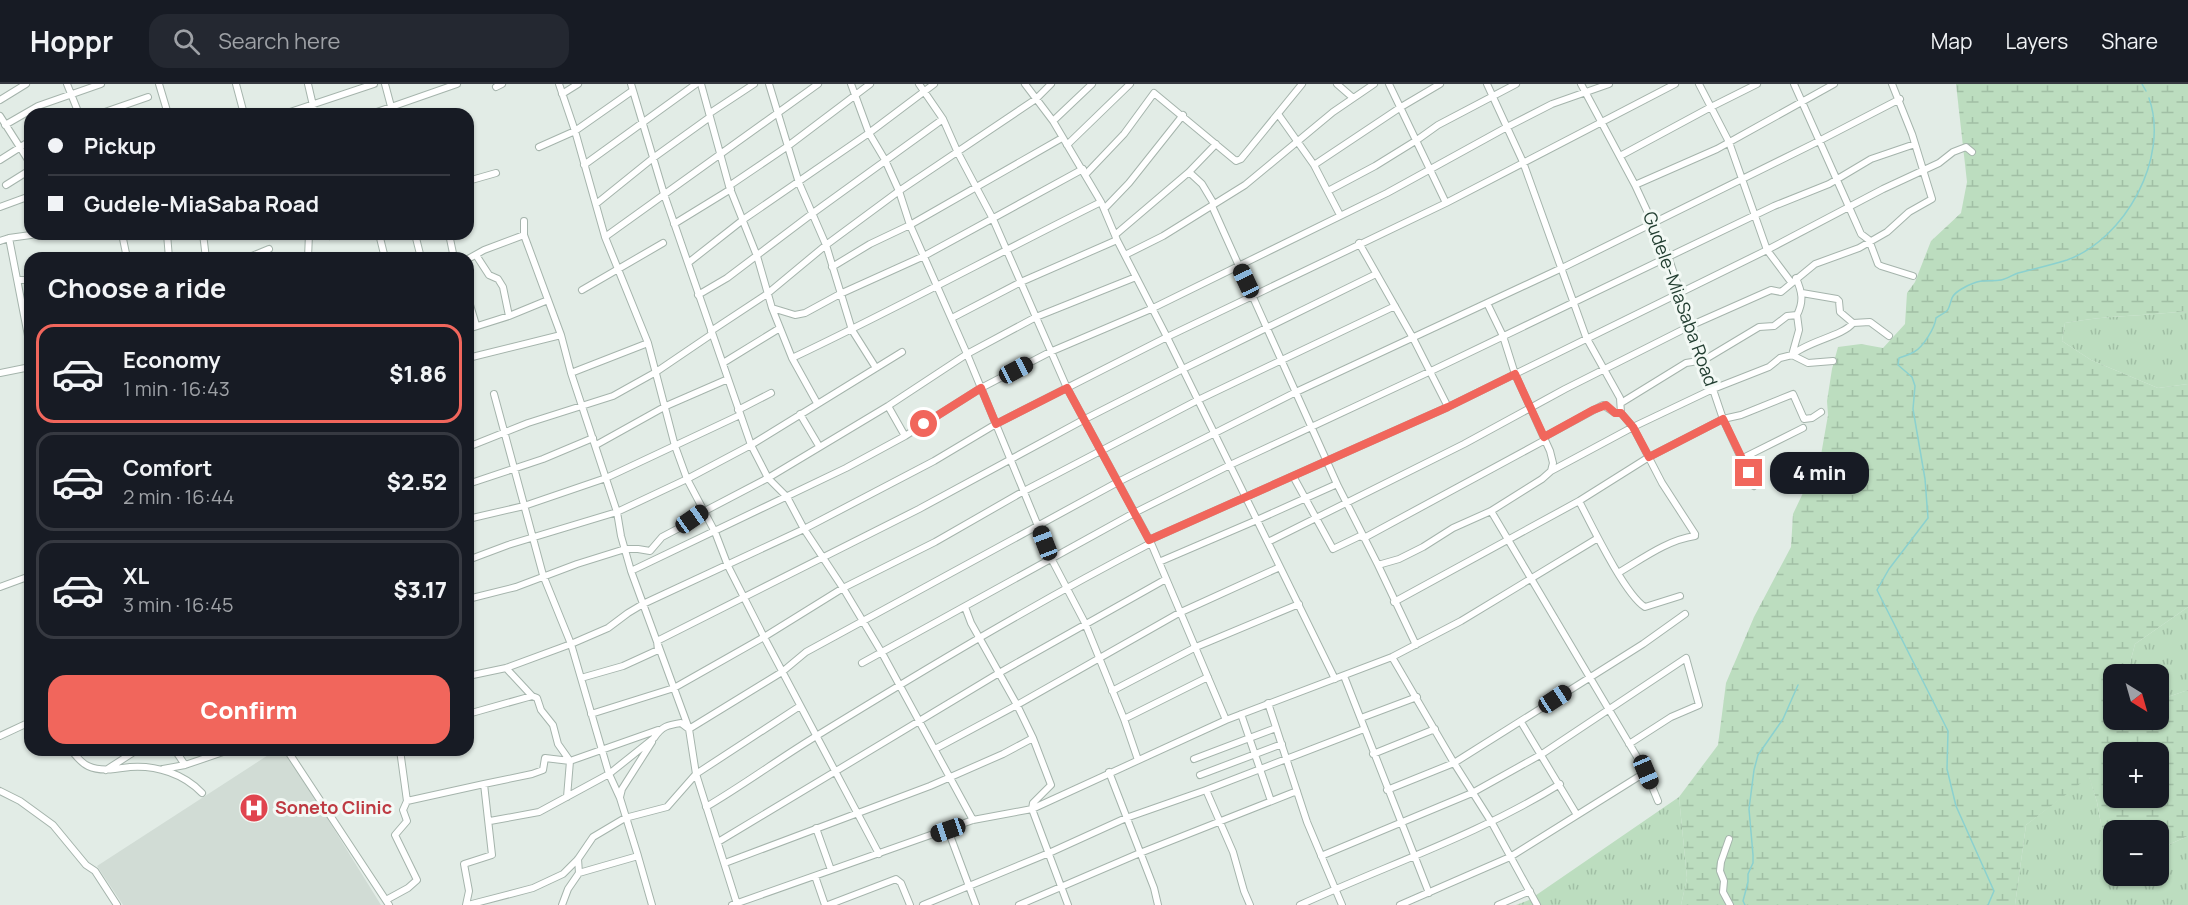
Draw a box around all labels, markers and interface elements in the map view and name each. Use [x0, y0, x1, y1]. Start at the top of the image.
search box [149, 14, 569, 68]
text: Hoppr [30, 22, 113, 60]
icon: search [170, 25, 203, 58]
text: Search here [218, 26, 340, 56]
text: Map [1931, 27, 1972, 55]
text: Layers [2005, 27, 2068, 55]
text: Share [2101, 27, 2158, 55]
text: Pickup [84, 131, 156, 161]
text: Gudele-MiaSaba Road [84, 189, 319, 219]
street label: Gudele-MiaSaba Road [1638, 208, 1724, 389]
car [1230, 261, 1262, 301]
text: Choose a ride [48, 269, 226, 306]
text: Economy [123, 345, 221, 375]
icon: car [51, 347, 105, 401]
car [996, 354, 1036, 386]
text: $1.86 [389, 359, 447, 389]
text: 1 min · 16:43 [123, 375, 230, 402]
route start [910, 410, 937, 437]
callout: 4 min [1770, 452, 1869, 494]
text: Comfort [123, 453, 212, 483]
icon: car [51, 455, 105, 509]
route end [1735, 459, 1762, 486]
text: 4 min [1793, 459, 1846, 486]
text: $2.52 [387, 467, 447, 497]
text: 2 min · 16:44 [123, 483, 234, 510]
car [672, 501, 712, 537]
car [1030, 523, 1060, 563]
text: XL [123, 561, 149, 591]
icon: car [51, 563, 105, 617]
text: $3.17 [394, 575, 447, 605]
text: 3 min · 16:45 [123, 591, 234, 618]
north arrow [2103, 664, 2169, 730]
map controls [2103, 664, 2169, 886]
button: Confirm [48, 675, 450, 744]
car [1535, 682, 1575, 716]
button: + [2103, 742, 2169, 808]
car [1631, 752, 1661, 792]
hospital icon: Soneto Clinic [238, 792, 270, 824]
place label: Soneto Clinic [275, 795, 392, 819]
car [928, 816, 968, 844]
button: − [2103, 820, 2169, 886]

